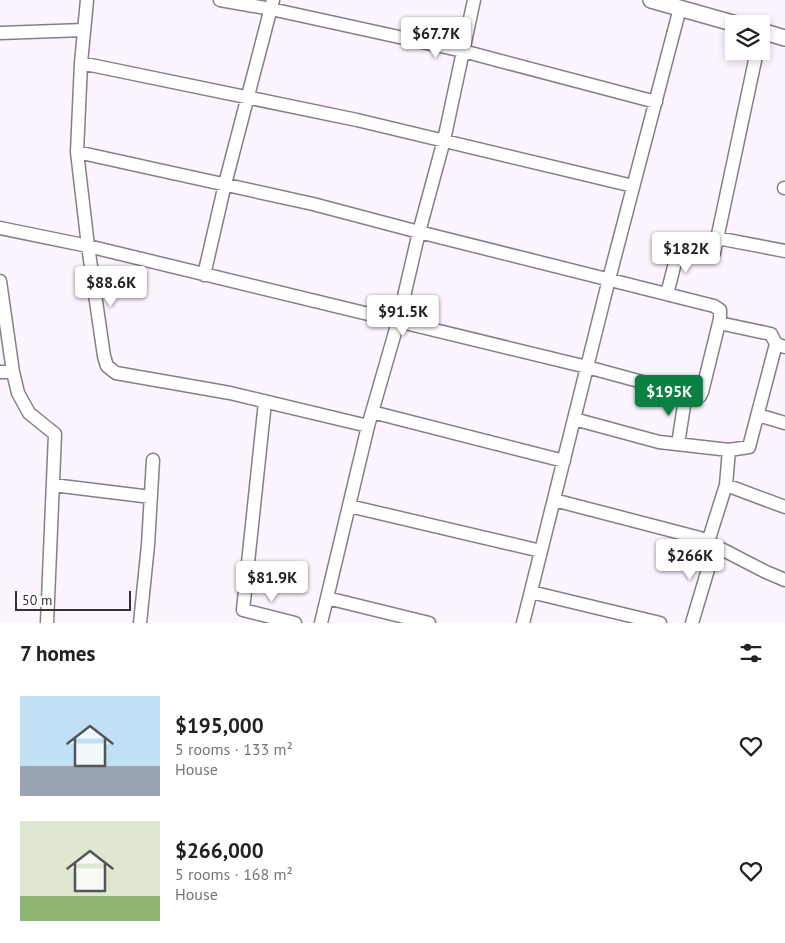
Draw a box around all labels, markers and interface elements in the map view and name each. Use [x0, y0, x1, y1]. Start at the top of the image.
map controls [725, 15, 770, 60]
button: layers [725, 15, 770, 60]
pin: $67.7K [395, 17, 477, 59]
text: $67.7K [412, 23, 460, 43]
pin: $182K [651, 232, 721, 274]
text: $182K [663, 238, 709, 258]
pin: $88.6K [70, 266, 152, 308]
text: $88.6K [86, 272, 136, 292]
pin: $91.5K [362, 294, 444, 337]
text: $91.5K [378, 301, 428, 321]
pin: $195K [634, 374, 704, 417]
text: $195K [646, 381, 692, 401]
pin: $266K [655, 538, 725, 581]
text: $266K [667, 545, 713, 565]
pin: $81.9K [231, 560, 313, 603]
text: $81.9K [247, 567, 297, 587]
scale bar [15, 588, 131, 611]
text: 50 m [22, 591, 52, 609]
icon: filters [737, 639, 765, 667]
text: 7 homes [20, 640, 95, 667]
text: $195,000 [175, 712, 264, 739]
icon: home [60, 716, 120, 776]
icon: heart [737, 732, 765, 760]
text: 5 rooms · 133 m² [175, 739, 293, 759]
text: House [175, 759, 218, 779]
text: $266,000 [175, 837, 264, 864]
icon: home [60, 841, 120, 901]
icon: heart [737, 857, 765, 885]
text: 5 rooms · 168 m² [175, 864, 293, 884]
text: House [175, 884, 218, 904]

